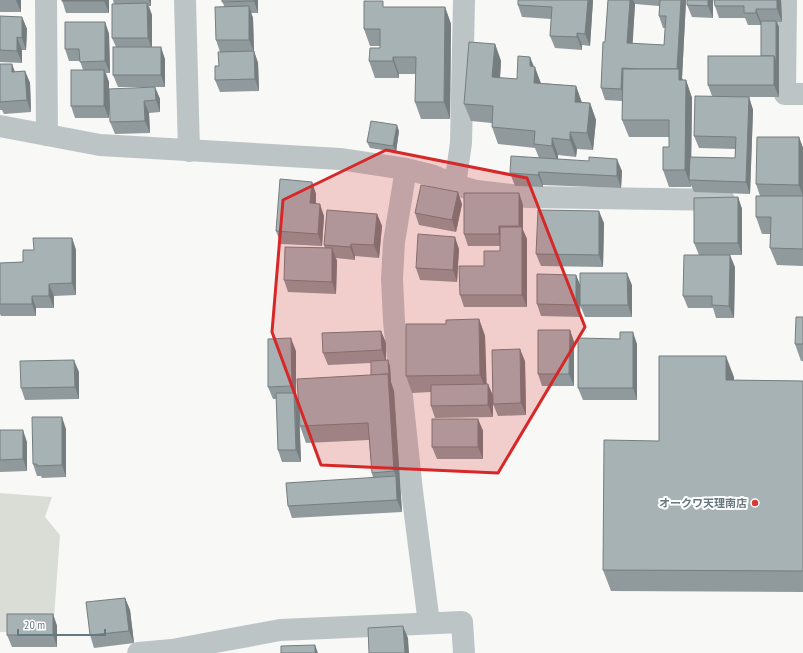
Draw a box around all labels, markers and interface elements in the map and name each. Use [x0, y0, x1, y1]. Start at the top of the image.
place label: オークワ天理南店 [659, 496, 747, 510]
marker: オークワ天理南店 [750, 498, 760, 508]
scale bar [18, 611, 105, 637]
text: 20 m [24, 617, 45, 632]

